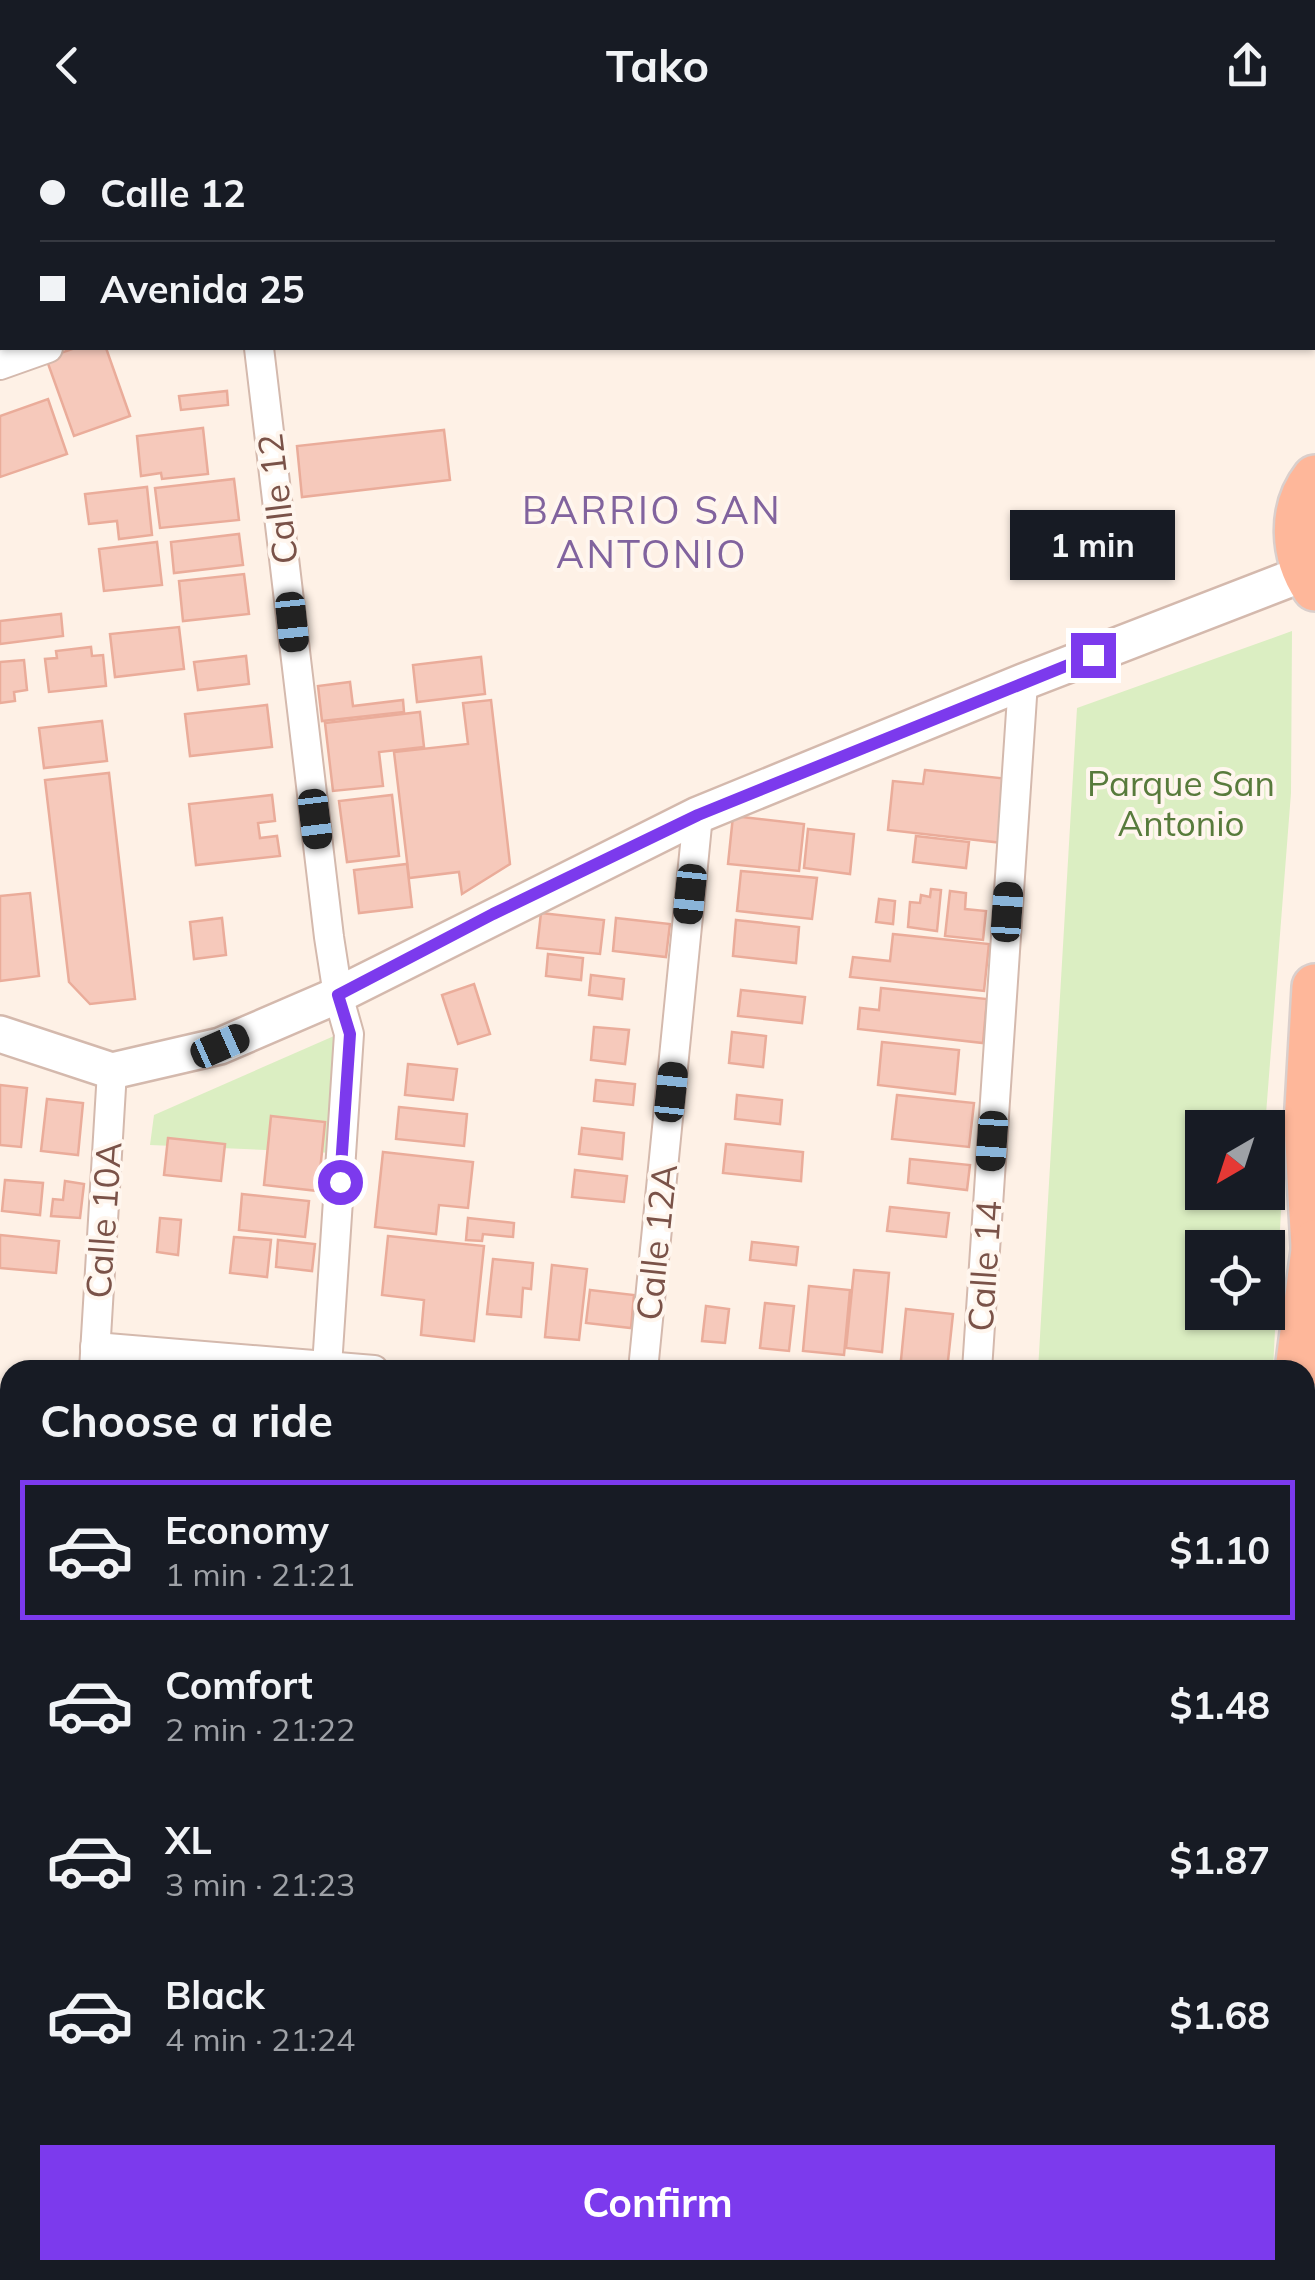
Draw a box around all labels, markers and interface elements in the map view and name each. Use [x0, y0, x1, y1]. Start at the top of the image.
text: Tako [606, 37, 709, 93]
icon: back [40, 38, 95, 93]
icon: share [1220, 38, 1275, 93]
text: Calle 12 [100, 169, 246, 217]
text: Avenida 25 [100, 265, 305, 313]
street label: Calle 12 [247, 431, 307, 567]
district label: BARRIO SAN ANTONIO [522, 486, 782, 578]
callout: 1 min [1010, 510, 1176, 580]
text: 1 min [1050, 525, 1135, 565]
car [274, 591, 310, 653]
route end [1071, 633, 1116, 678]
park label: Parque San Antonio [1087, 761, 1275, 845]
car [296, 787, 334, 851]
car [672, 863, 708, 925]
car [990, 881, 1024, 943]
car [186, 1020, 254, 1072]
car [653, 1061, 689, 1123]
car [975, 1110, 1009, 1172]
north arrow [1185, 1110, 1285, 1210]
map controls [1185, 1110, 1285, 1330]
street label: Calle 10A [76, 1140, 130, 1300]
route start [318, 1160, 363, 1205]
street label: Calle 12A [626, 1161, 686, 1322]
street label: Calle 14 [957, 1199, 1011, 1333]
button: locate [1185, 1230, 1285, 1330]
text: Choose a ride [40, 1392, 333, 1448]
icon: car [45, 1505, 135, 1595]
text: Economy [165, 1506, 329, 1554]
text: $1.10 [1169, 1526, 1270, 1574]
text: 1 min · 21:21 [165, 1554, 355, 1594]
icon: car [45, 1660, 135, 1750]
text: Comfort [165, 1661, 313, 1709]
text: $1.48 [1169, 1681, 1270, 1729]
text: 2 min · 21:22 [165, 1709, 355, 1749]
icon: car [45, 1815, 135, 1905]
text: XL [165, 1816, 212, 1864]
text: $1.87 [1169, 1836, 1270, 1884]
text: 3 min · 21:23 [165, 1864, 355, 1904]
icon: car [45, 1970, 135, 2060]
text: Black [165, 1971, 265, 2019]
text: $1.68 [1169, 1991, 1270, 2039]
text: 4 min · 21:24 [165, 2019, 355, 2059]
button: Confirm [40, 2145, 1275, 2260]

